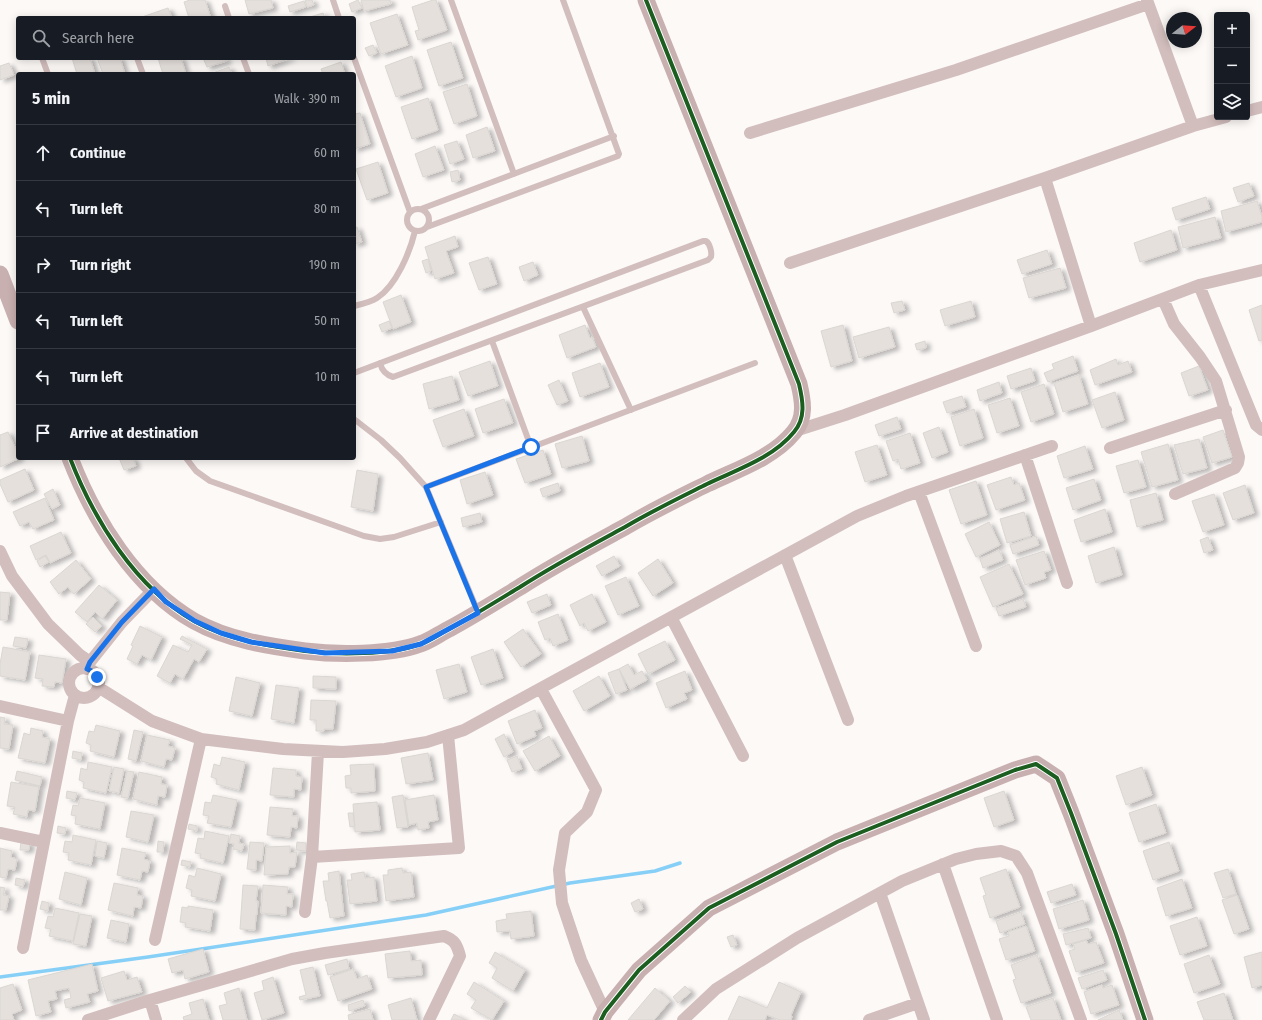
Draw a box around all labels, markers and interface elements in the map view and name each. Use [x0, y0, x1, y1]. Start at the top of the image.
north arrow [1166, 12, 1202, 48]
map controls [1214, 12, 1250, 120]
button: + [1214, 12, 1250, 48]
search box [16, 16, 356, 60]
icon: search [30, 27, 52, 49]
text: Search here [62, 29, 134, 47]
button: − [1214, 48, 1250, 84]
button: layers [1214, 84, 1250, 120]
text: 5 min [32, 88, 70, 109]
text: Walk · 390 m [274, 91, 340, 106]
icon: ahead [32, 142, 54, 164]
text: Continue [70, 144, 126, 162]
text: 60 m [314, 145, 340, 160]
icon: left [32, 198, 54, 220]
text: Turn left [70, 200, 123, 218]
text: 80 m [314, 201, 340, 216]
icon: right [32, 254, 54, 276]
text: Turn right [70, 256, 131, 274]
text: 190 m [309, 257, 340, 272]
icon: left [32, 310, 54, 332]
text: Turn left [70, 312, 123, 330]
text: 50 m [314, 313, 340, 328]
icon: left [32, 366, 54, 388]
text: Turn left [70, 368, 123, 386]
text: 10 m [315, 369, 340, 384]
icon: arrive [32, 422, 54, 444]
text: Arrive at destination [70, 424, 198, 442]
route start [522, 438, 540, 456]
route end [88, 668, 106, 686]

